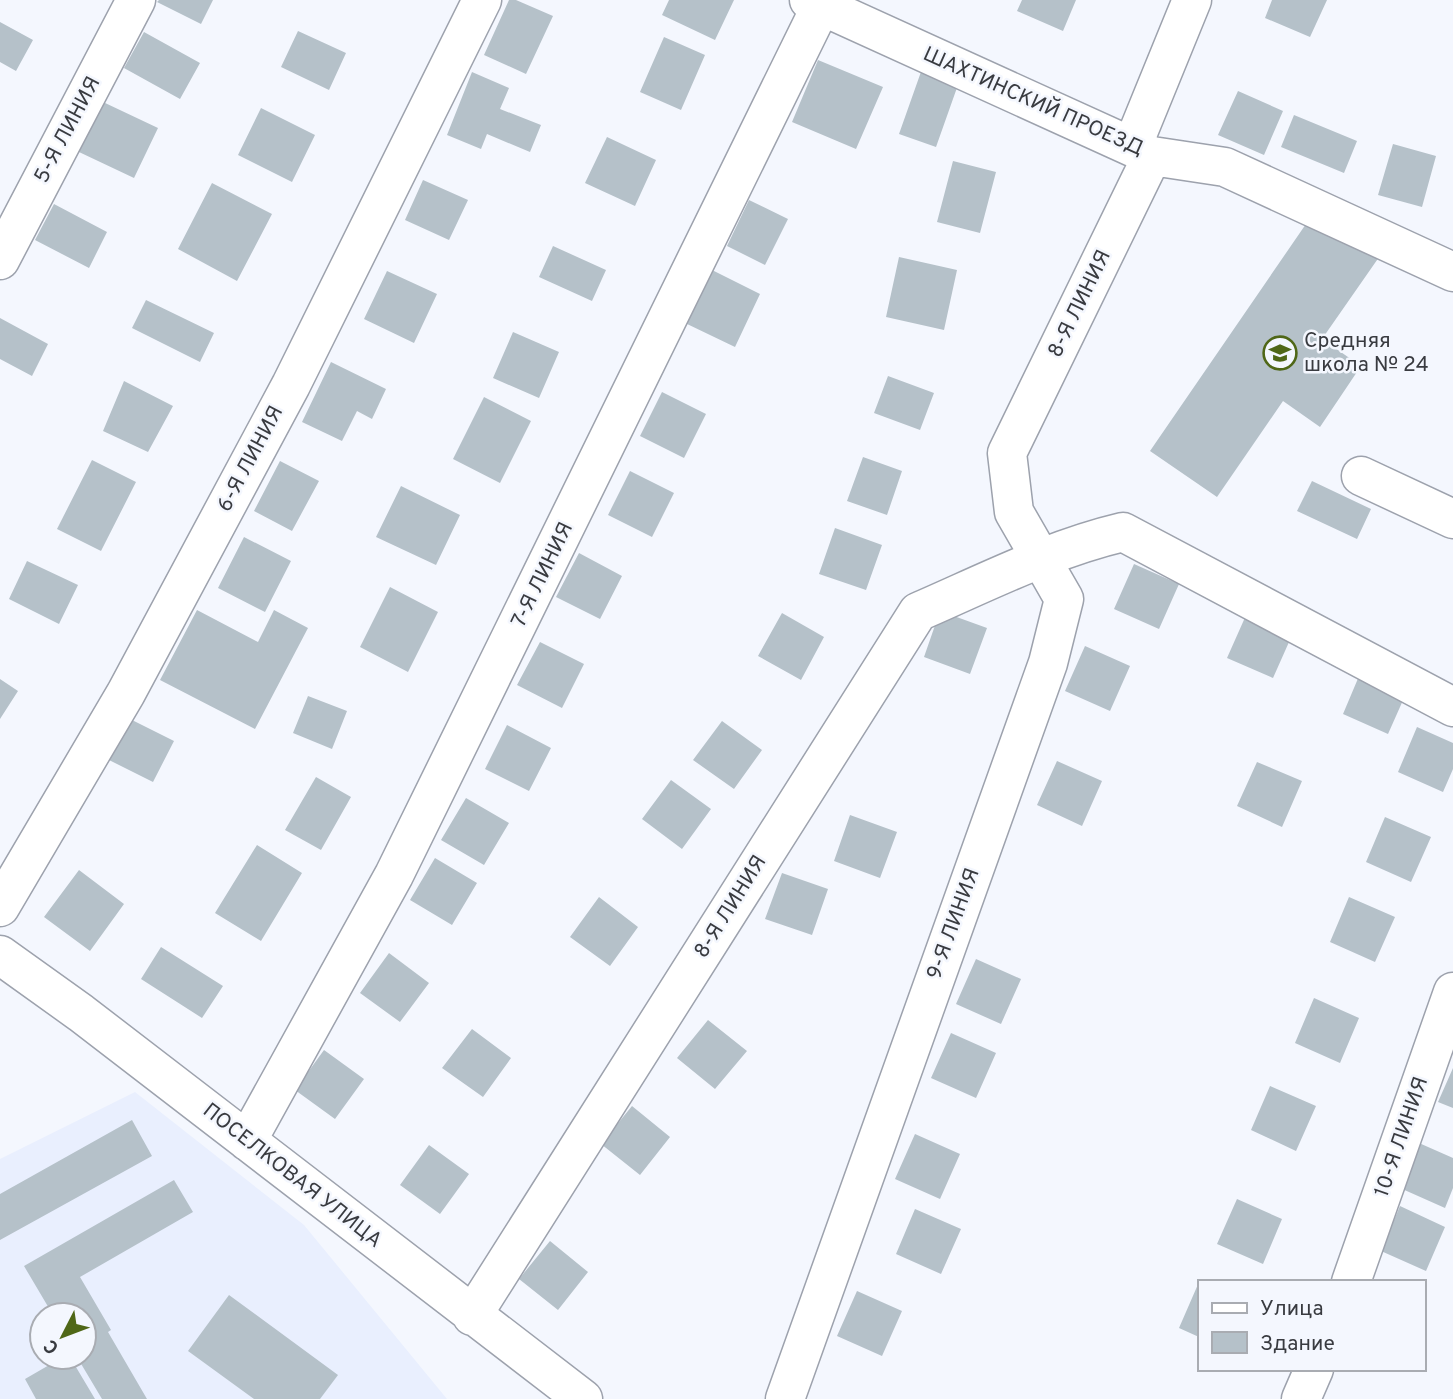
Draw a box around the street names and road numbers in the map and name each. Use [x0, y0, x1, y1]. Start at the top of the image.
street label: ШАХТИНСКИЙ ПРОЕЗД [918, 40, 1148, 163]
street label: 5-Я ЛИНИЯ [29, 72, 107, 188]
street label: 8-Я ЛИНИЯ [1042, 246, 1118, 362]
street label: 6-Я ЛИНИЯ [212, 401, 290, 517]
street label: 7-Я ЛИНИЯ [506, 518, 580, 632]
street label: 8-Я ЛИНИЯ [689, 850, 773, 964]
street label: 9-Я ЛИНИЯ [921, 865, 987, 983]
street label: 10-Я ЛИНИЯ [1369, 1073, 1435, 1201]
street label: ПОСЕЛКОВАЯ УЛИЦА [197, 1097, 387, 1255]

